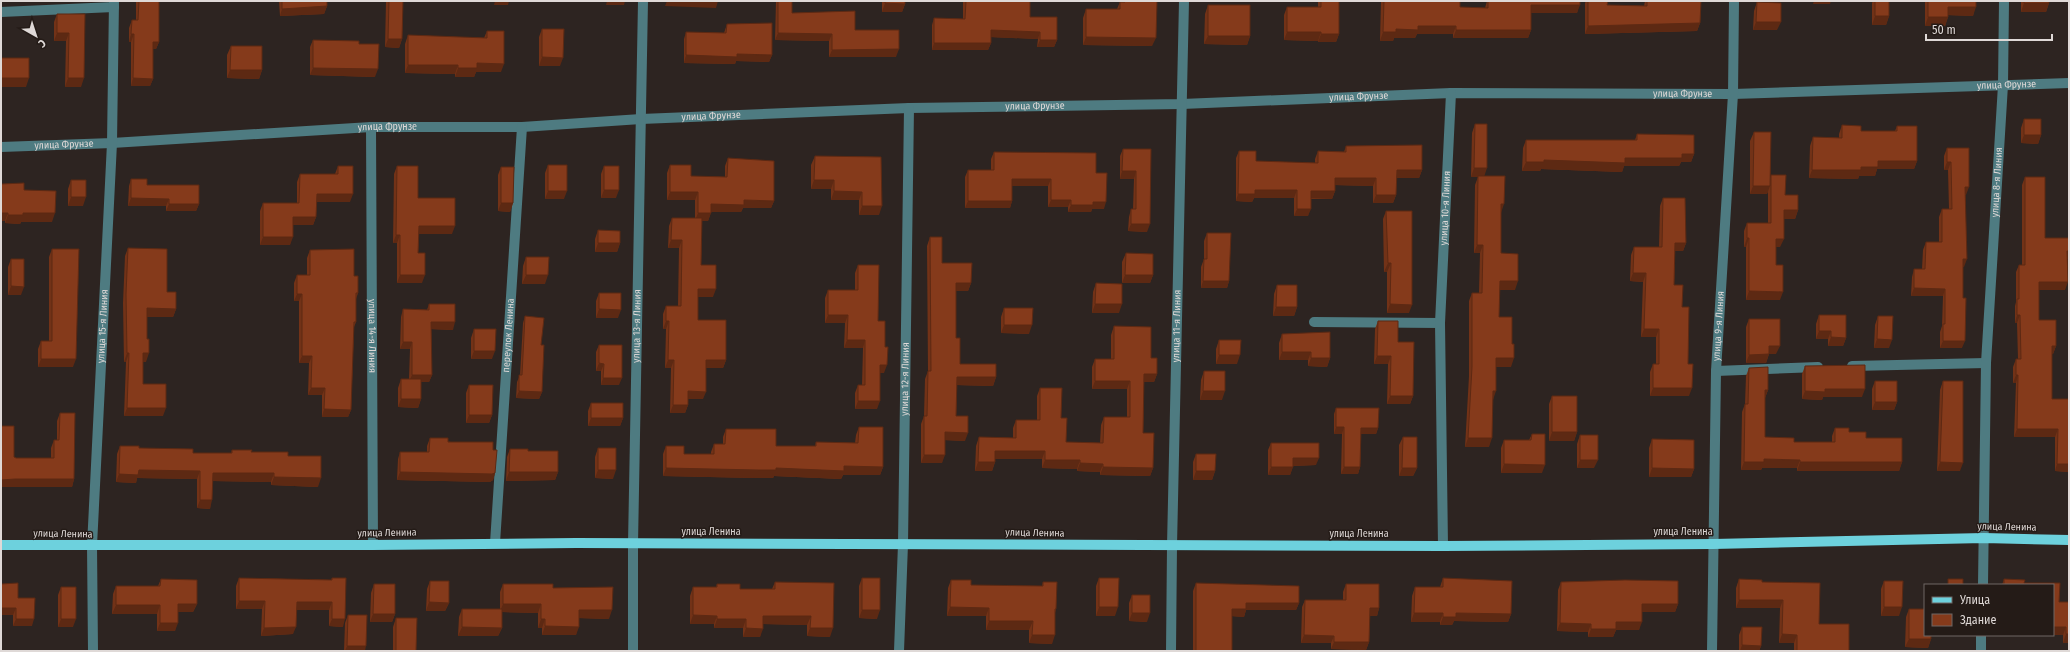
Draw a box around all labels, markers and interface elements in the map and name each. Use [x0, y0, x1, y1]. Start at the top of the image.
north arrow [16, 16, 56, 56]
scale bar [1926, 16, 2052, 42]
text: 50 m [1932, 23, 1956, 37]
text: С [35, 37, 48, 50]
street label: улица Фрунзе [1977, 78, 2036, 92]
street label: улица Фрунзе [1653, 88, 1712, 100]
street label: улица Фрунзе [1329, 90, 1389, 104]
street label: улица Фрунзе [1005, 100, 1065, 113]
street label: улица Фрунзе [681, 109, 741, 123]
street label: улица Фрунзе [357, 121, 417, 134]
street label: улица Фрунзе [34, 138, 94, 152]
street label: улица 8-я Линия [1989, 147, 2005, 218]
street label: улица 10-я Линия [1438, 171, 1453, 246]
street label: улица 15-я Линия [95, 289, 111, 363]
street label: улица 13-я Линия [630, 289, 644, 363]
street label: улица 11-я Линия [1170, 289, 1184, 363]
street label: улица 9-я Линия [1711, 291, 1727, 361]
street label: переулок Ленина [500, 298, 517, 373]
street label: улица 14-я Линия [366, 299, 378, 373]
street label: улица 12-я Линия [899, 342, 912, 416]
street label: улица Ленина [1977, 520, 2037, 534]
street label: улица Ленина [357, 526, 417, 540]
street label: улица Ленина [681, 526, 741, 538]
street label: улица Ленина [1005, 526, 1065, 540]
street label: улица Ленина [1653, 526, 1713, 538]
street label: улица Ленина [33, 527, 93, 541]
street label: улица Ленина [1329, 528, 1389, 540]
legend [1924, 584, 2054, 636]
text: Улица [1959, 593, 1990, 607]
text: Здание [1960, 613, 1996, 627]

